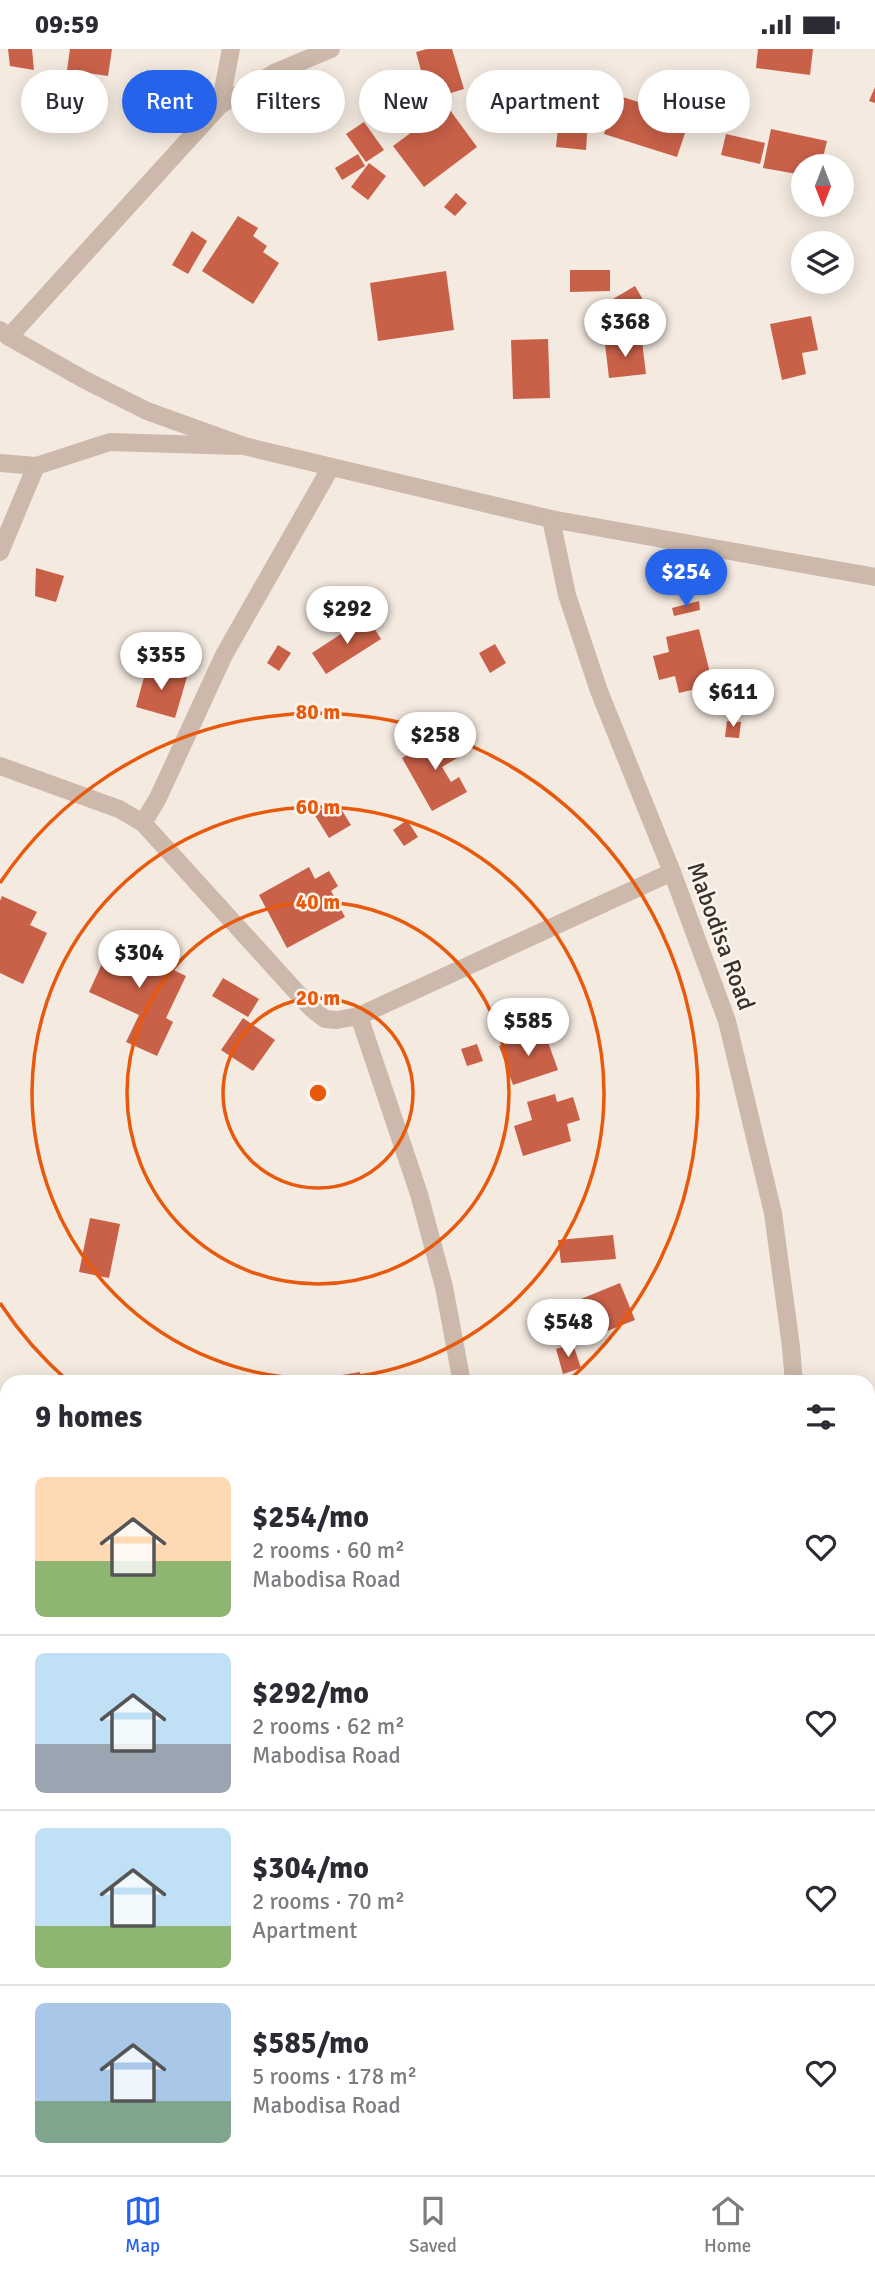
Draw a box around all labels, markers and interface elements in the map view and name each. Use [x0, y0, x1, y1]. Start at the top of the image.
text: 09:59 [35, 9, 99, 41]
chip: Buy [21, 70, 108, 133]
chip: Rent [122, 70, 217, 133]
chip: Filters [231, 70, 345, 133]
chip: New [359, 70, 452, 133]
chip: Apartment [466, 70, 624, 133]
chip: House [638, 70, 750, 133]
north arrow [791, 154, 854, 217]
map controls [791, 154, 854, 294]
button: layers [791, 231, 854, 294]
pin: $368 [584, 299, 666, 359]
text: $368 [600, 307, 650, 336]
pin: $254 [645, 549, 727, 609]
text: $254 [661, 557, 711, 586]
pin: $292 [306, 587, 388, 646]
text: $292 [322, 594, 372, 623]
pin: $355 [120, 633, 202, 692]
text: $355 [136, 640, 186, 669]
pin: $611 [692, 669, 774, 729]
text: $611 [708, 677, 758, 706]
text: 80 m [296, 699, 340, 725]
pin: $258 [394, 713, 476, 772]
text: $258 [410, 720, 460, 749]
text: 60 m [296, 794, 340, 820]
street label: Mabodisa Road [680, 858, 762, 1014]
text: 40 m [296, 889, 340, 915]
pin: $304 [98, 930, 180, 990]
text: $304 [114, 938, 164, 967]
text: 20 m [296, 985, 340, 1011]
pin: $585 [487, 999, 569, 1058]
text: $585 [503, 1006, 553, 1035]
centre of rings [306, 1081, 330, 1105]
pin: $548 [527, 1299, 609, 1359]
text: $548 [543, 1307, 593, 1336]
icon: filters [802, 1398, 840, 1436]
text: 9 homes [35, 1399, 142, 1436]
text: $254/mo [252, 1499, 369, 1536]
icon: home [91, 1505, 175, 1589]
icon: heart [802, 1528, 840, 1566]
text: 2 rooms · 60 m² [252, 1536, 405, 1565]
text: Mabodisa Road [252, 1565, 401, 1594]
text: $292/mo [252, 1675, 369, 1712]
icon: home [91, 1681, 175, 1765]
icon: heart [802, 1704, 840, 1742]
text: 2 rooms · 62 m² [252, 1712, 405, 1741]
text: Mabodisa Road [252, 1741, 401, 1770]
text: $304/mo [252, 1850, 369, 1887]
icon: home [91, 1856, 175, 1940]
icon: heart [802, 1879, 840, 1917]
text: 2 rooms · 70 m² [252, 1887, 405, 1916]
text: Apartment [252, 1916, 357, 1945]
text: $585/mo [252, 2025, 369, 2062]
icon: home [91, 2031, 175, 2115]
icon: heart [802, 2054, 840, 2092]
text: 5 rooms · 178 m² [252, 2062, 417, 2091]
text: Mabodisa Road [252, 2091, 401, 2120]
tab: Map [124, 2192, 162, 2258]
tab: Saved [409, 2192, 457, 2258]
tab: Home [704, 2192, 751, 2258]

